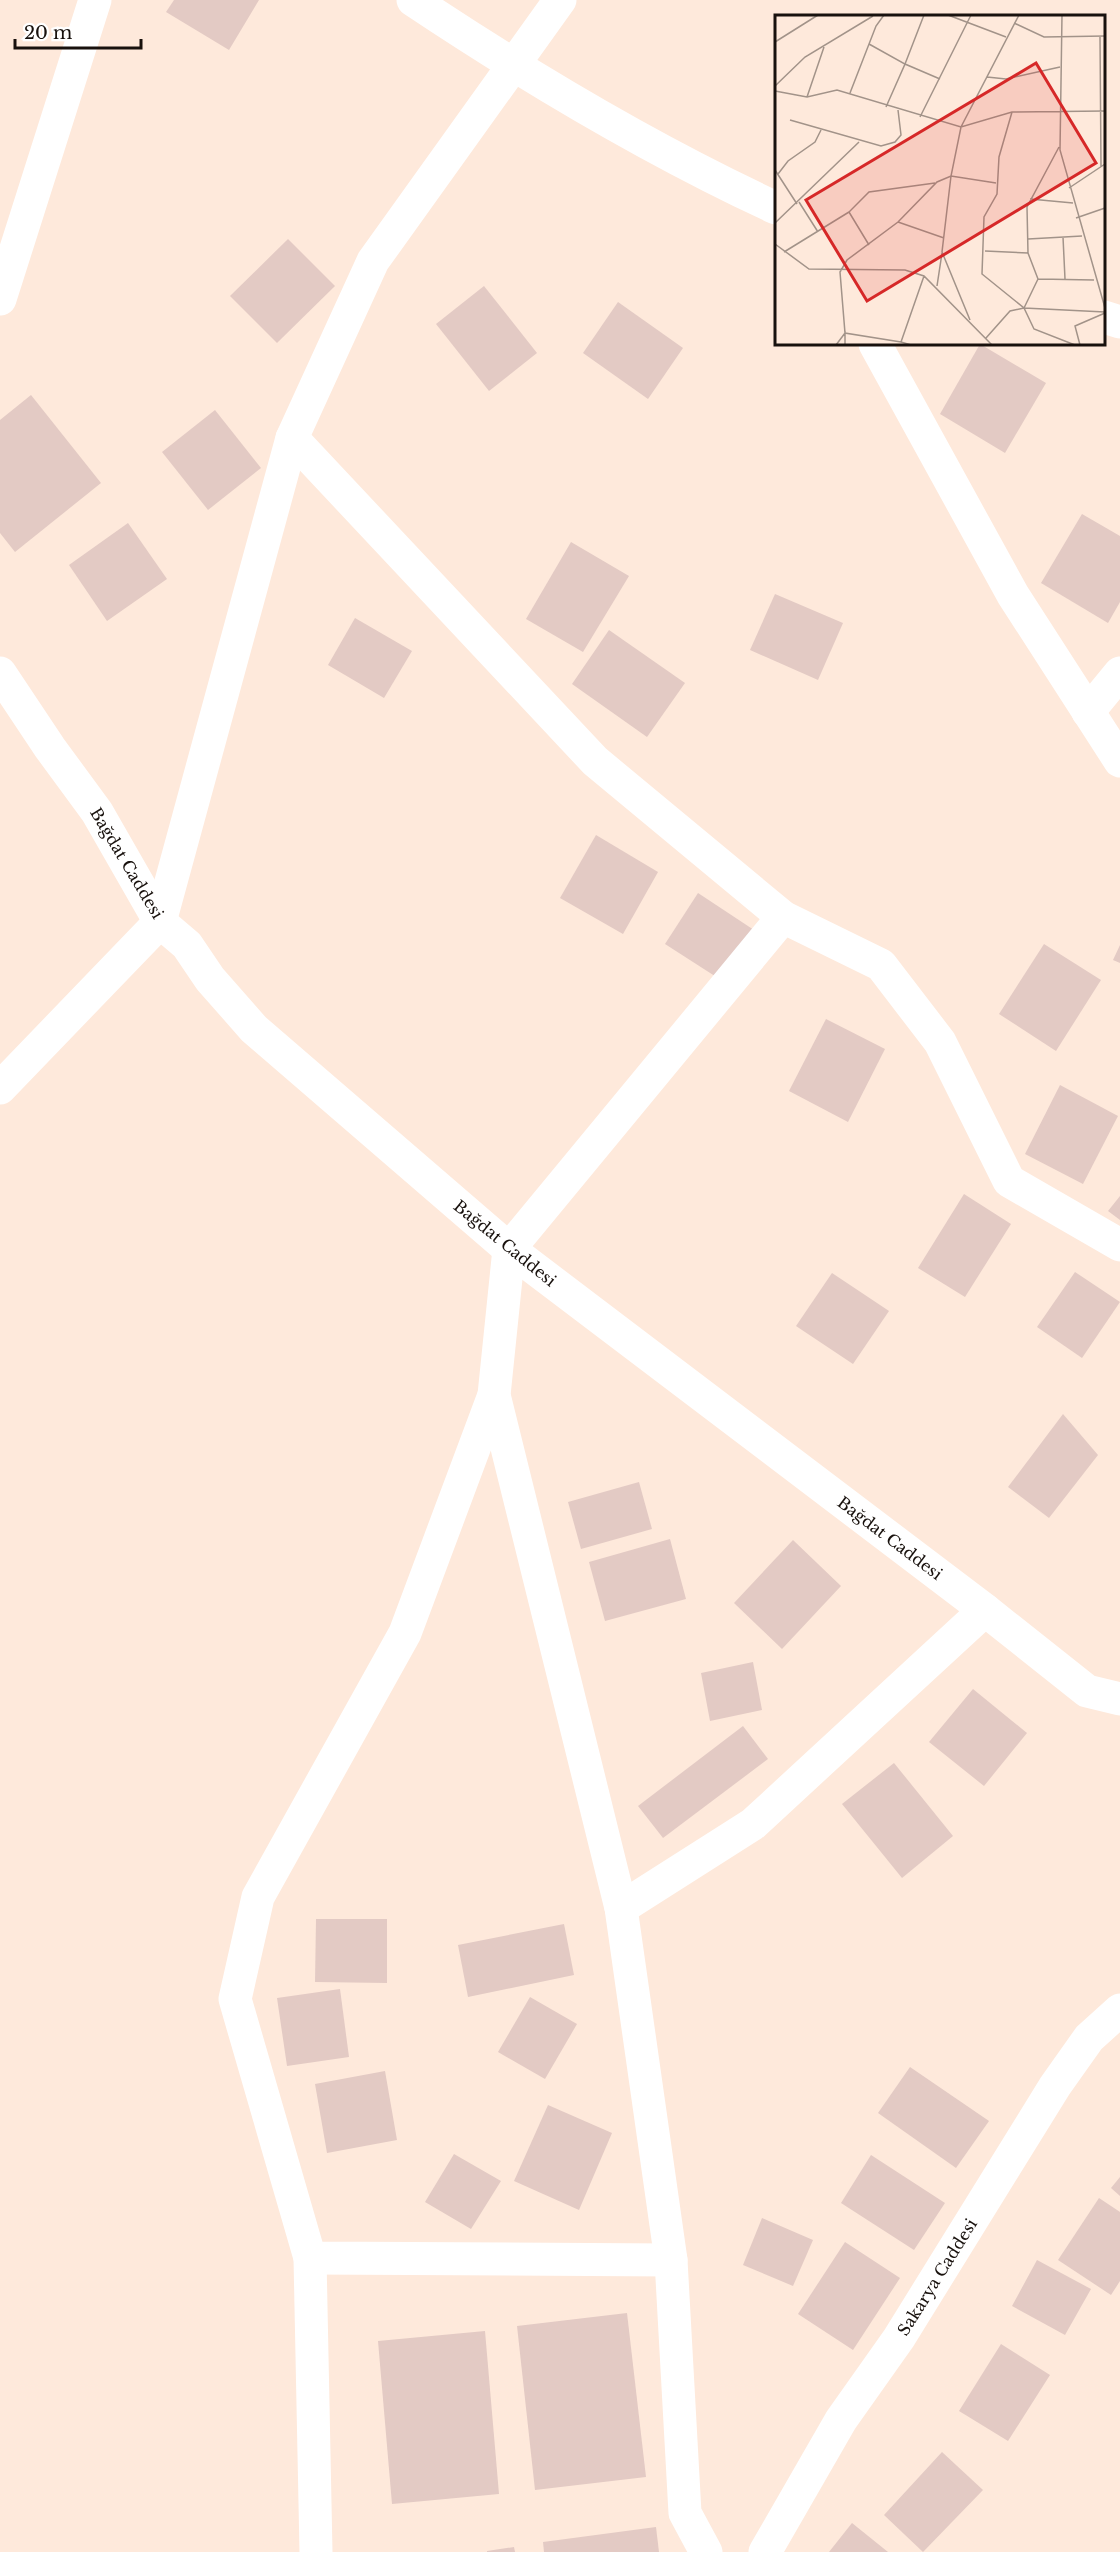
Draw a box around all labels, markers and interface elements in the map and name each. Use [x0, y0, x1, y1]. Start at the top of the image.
scale bar [15, 12, 141, 50]
inset map [775, 15, 1105, 345]
text: 20 m [24, 22, 72, 44]
street label: Bağdat Caddesi [86, 804, 168, 923]
street label: Bağdat Caddesi [450, 1196, 561, 1291]
street label: Bağdat Caddesi [834, 1492, 947, 1584]
street label: Sakarya Caddesi [893, 2214, 981, 2339]

